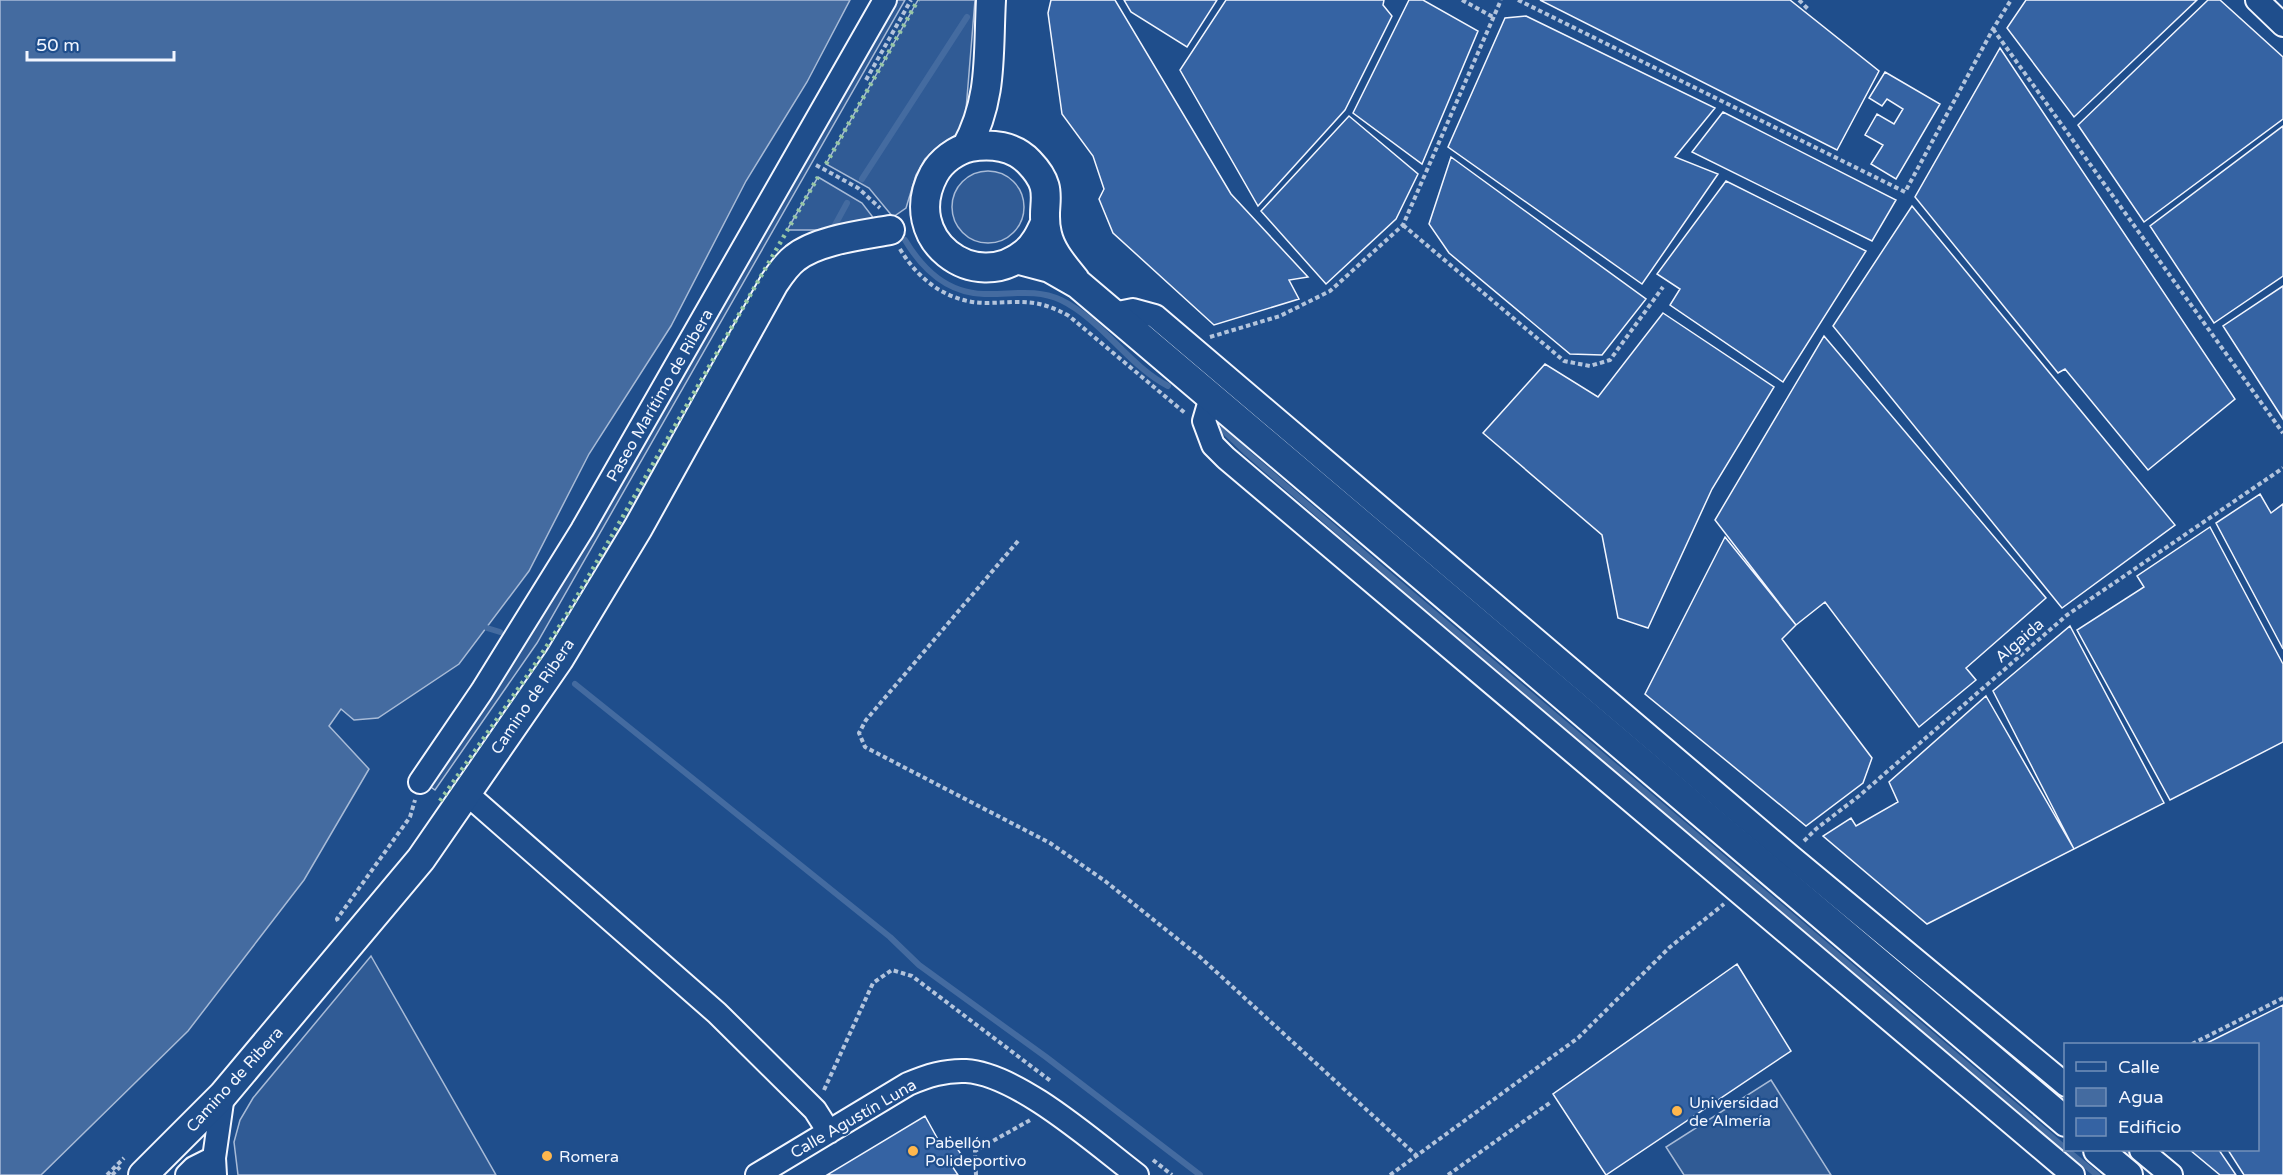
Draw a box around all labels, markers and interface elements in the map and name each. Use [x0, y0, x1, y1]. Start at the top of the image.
scale bar [27, 24, 174, 62]
text: 50 m [36, 34, 80, 56]
street label: Paseo Marítimo de Ribera [602, 306, 718, 485]
street label: Algaida [1991, 614, 2048, 667]
street label: Camino de Ribera [487, 635, 579, 758]
street label: Camino de Ribera [182, 1023, 287, 1137]
legend [2064, 1043, 2259, 1151]
text: Calle [2118, 1056, 2160, 1078]
street label: Calle Agustín Luna [787, 1075, 920, 1163]
text: Agua [2118, 1086, 2164, 1108]
place label: Universidad de Almería [1689, 1093, 1779, 1131]
marker: Universidad de Almería [1670, 1104, 1684, 1118]
text: Edificio [2118, 1116, 2182, 1138]
place label: Pabellón Polideportivo [925, 1133, 1027, 1171]
marker: Pabellón Polideportivo [906, 1144, 920, 1158]
place label: Romera [559, 1147, 619, 1167]
marker: Romera [540, 1149, 554, 1163]

